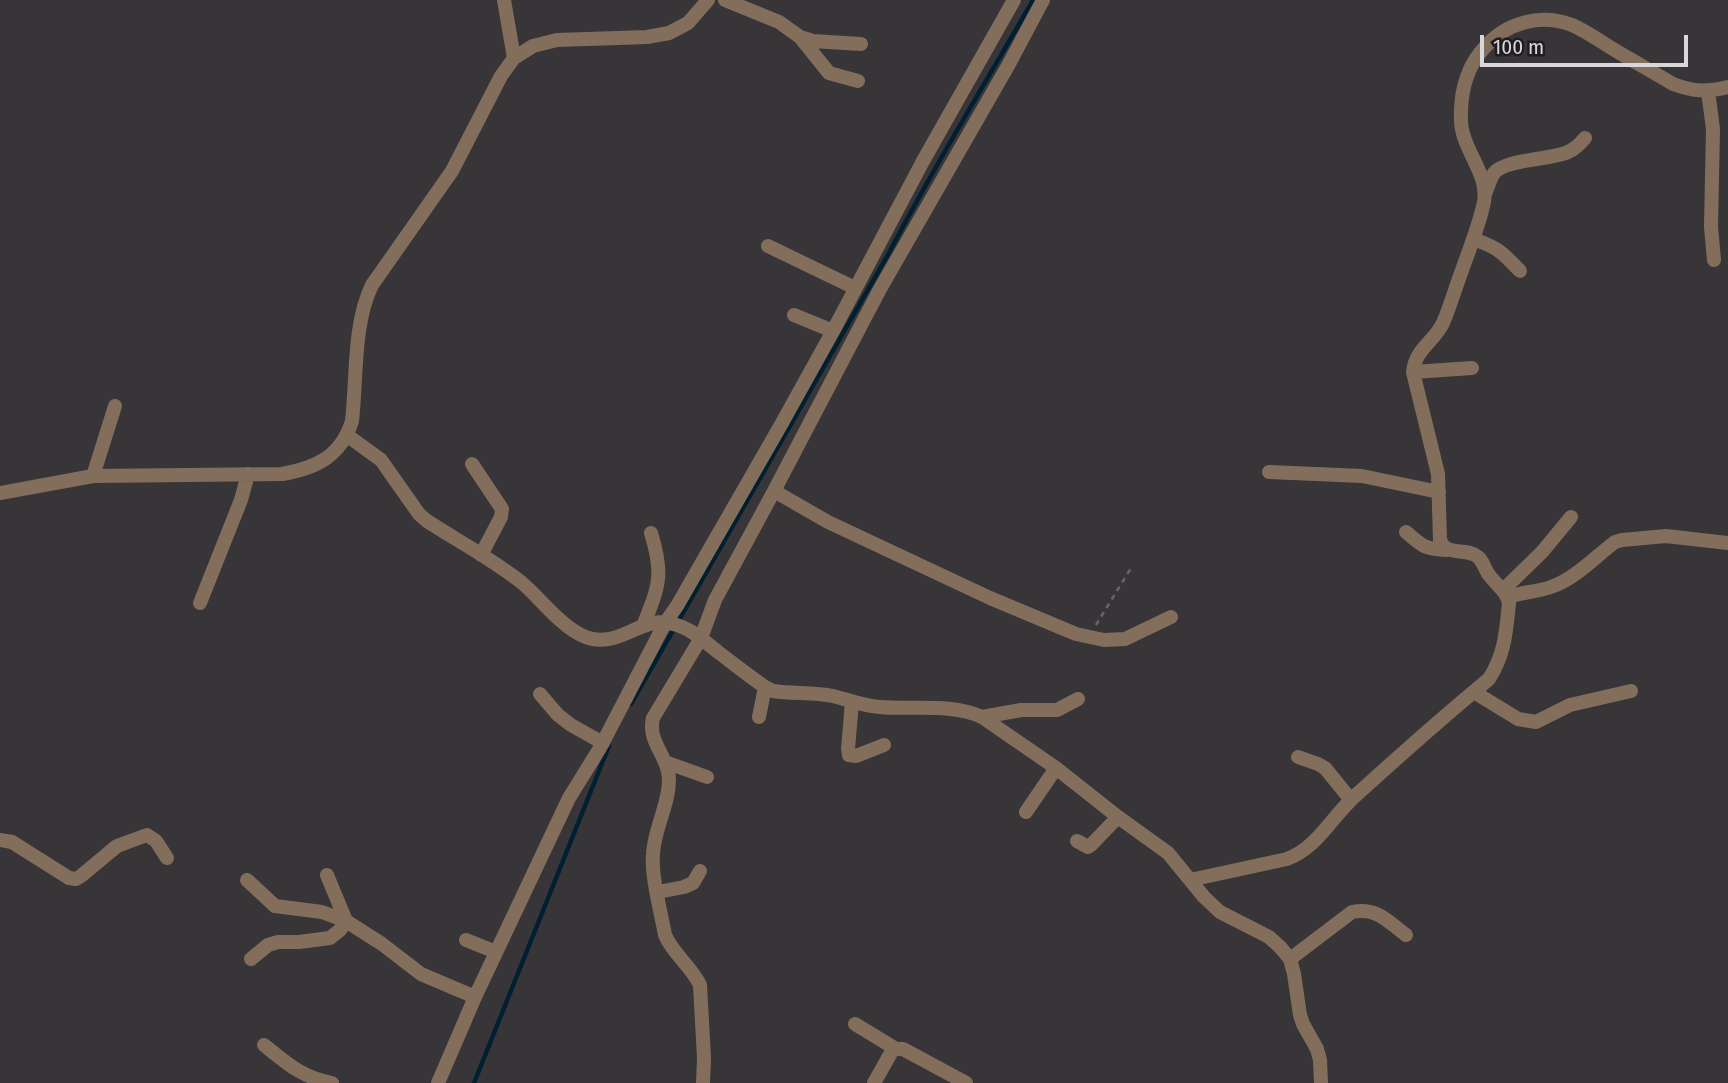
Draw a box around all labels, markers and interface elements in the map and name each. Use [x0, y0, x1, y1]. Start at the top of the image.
scale bar [1483, 21, 1691, 65]
text: 100 m [1493, 34, 1544, 60]

